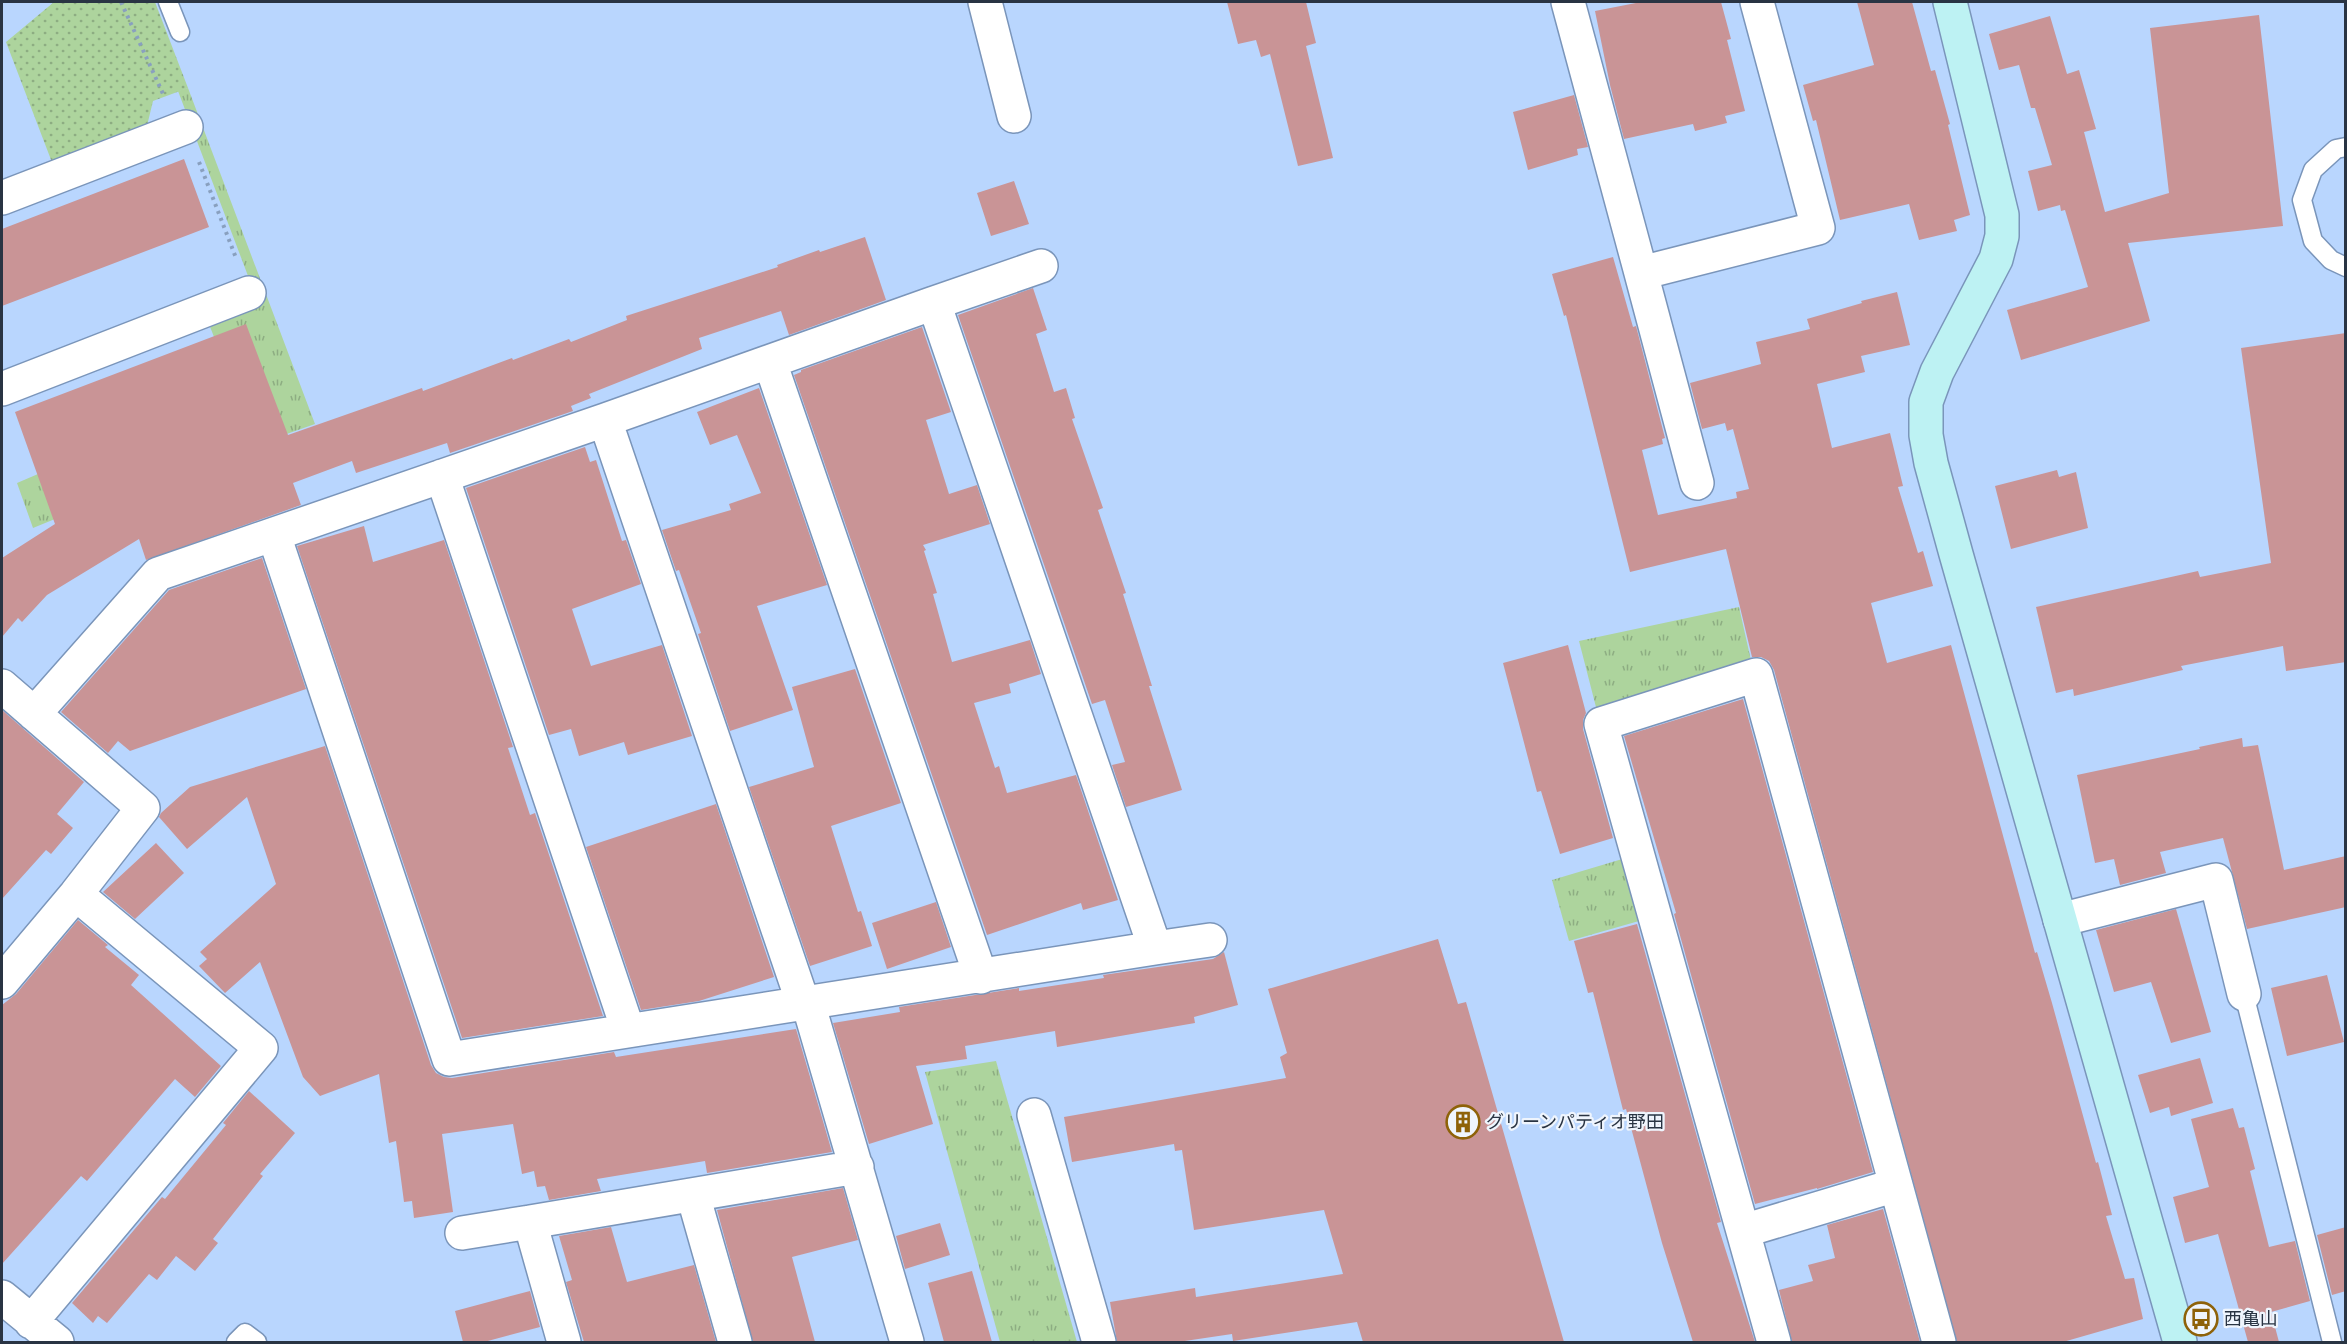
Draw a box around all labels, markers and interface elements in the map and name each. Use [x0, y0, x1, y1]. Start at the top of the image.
building icon: グリーンパティオ野田 [1445, 1104, 1481, 1140]
place label: グリーンパティオ野田 [1486, 1111, 1664, 1133]
bus stop icon: 西亀山 [2183, 1301, 2219, 1337]
place label: 西亀山 [2224, 1308, 2278, 1330]

